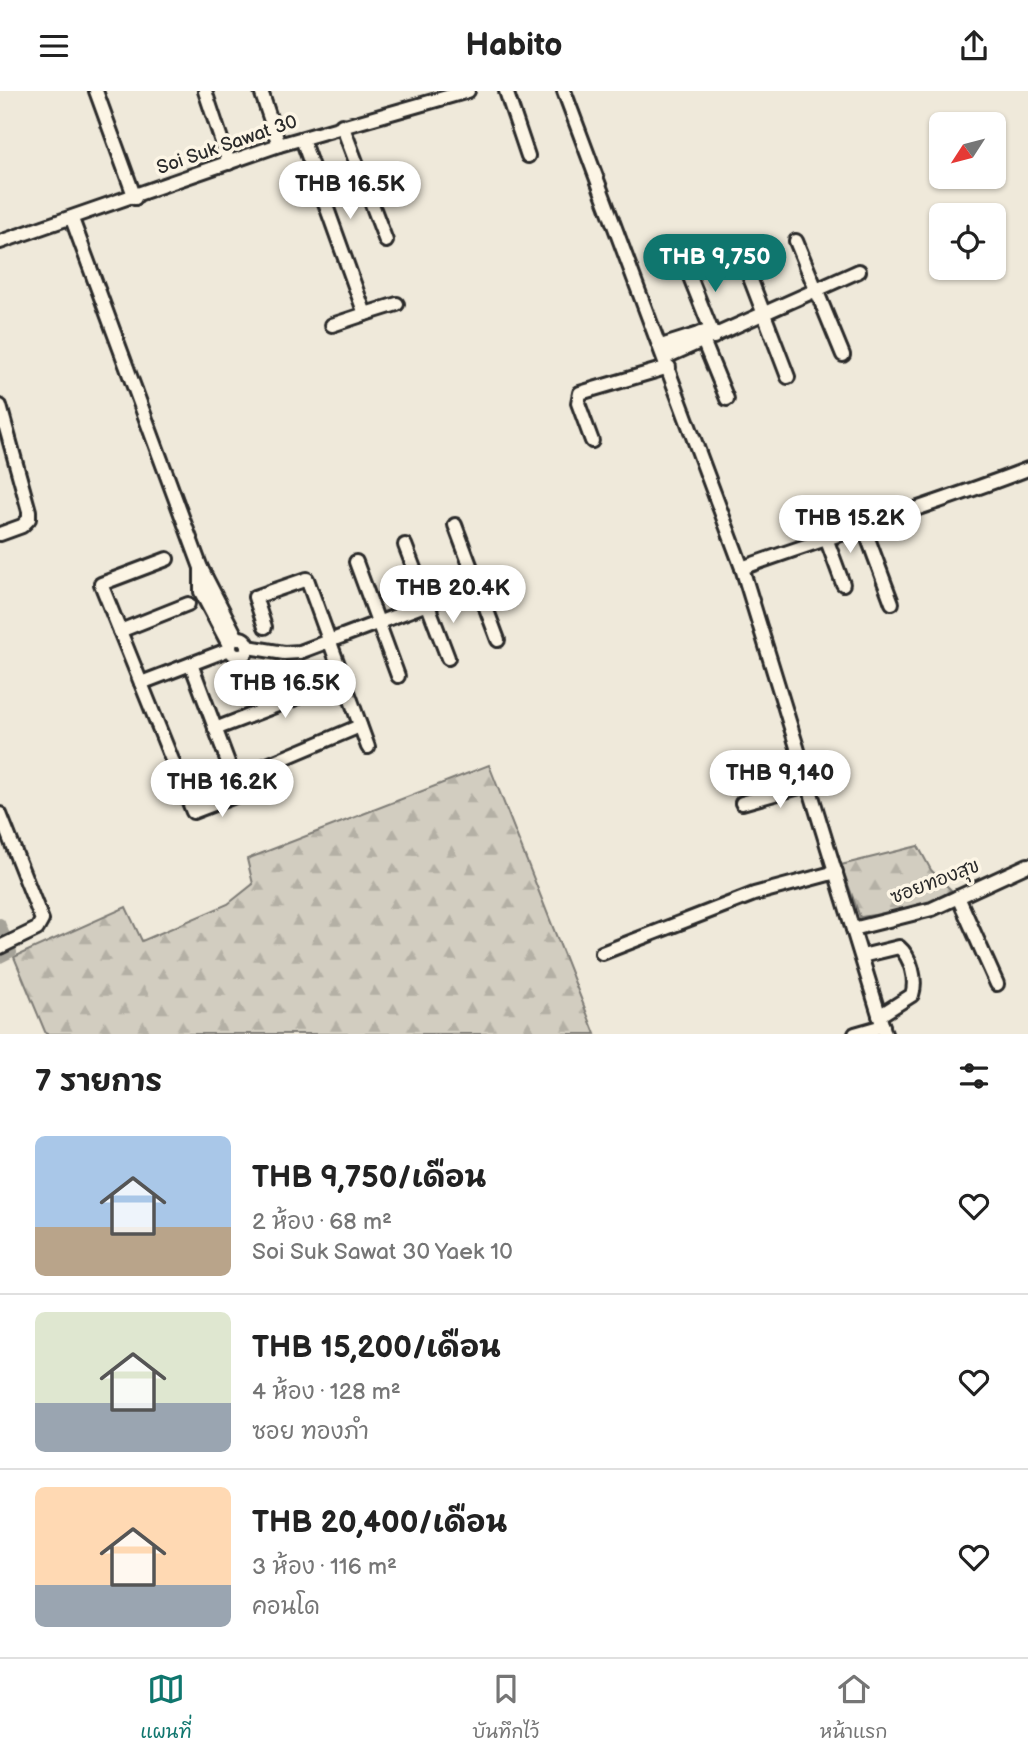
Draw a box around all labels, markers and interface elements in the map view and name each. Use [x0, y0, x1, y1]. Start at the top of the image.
text: Habito [465, 26, 563, 65]
icon: menu [35, 27, 73, 65]
icon: share [955, 27, 993, 65]
street label: Soi Suk Sawat 30 [154, 110, 300, 180]
north arrow [929, 112, 1006, 189]
map controls [929, 112, 1006, 280]
pin: THB 16.5K [270, 162, 430, 221]
text: THB 16.5K [295, 170, 405, 198]
button: locate [929, 203, 1006, 280]
pin: THB 9,750 [635, 235, 795, 294]
text: THB 9,750 [659, 243, 771, 271]
pin: THB 15.2K [770, 496, 930, 555]
text: THB 15.2K [795, 504, 905, 532]
pin: THB 20.4K [373, 566, 533, 625]
text: THB 20.4K [396, 574, 510, 602]
pin: THB 16.5K [205, 661, 365, 720]
text: THB 16.5K [230, 669, 340, 697]
pin: THB 9,140 [700, 751, 860, 810]
pin: THB 16.2K [142, 759, 302, 819]
text: THB 9,140 [726, 759, 834, 787]
text: THB 16.2K [167, 768, 277, 796]
street label: ซอยทองสุข [887, 855, 983, 911]
icon: filters [955, 1057, 993, 1095]
text: 7 รายการ [35, 1064, 162, 1100]
text: THB 9,750/เดือน [252, 1160, 486, 1196]
icon: home [91, 1164, 175, 1248]
icon: heart [955, 1187, 993, 1225]
text: 2 ห้อง · 68 m² [252, 1208, 392, 1236]
text: Soi Suk Sawat 30 Yaek 10 [252, 1238, 513, 1266]
text: THB 15,200/เดือน [252, 1330, 501, 1366]
icon: home [91, 1340, 175, 1424]
icon: heart [955, 1363, 993, 1401]
text: 4 ห้อง · 128 m² [252, 1378, 401, 1406]
text: ซอย ทองภํา [252, 1418, 369, 1446]
text: THB 20,400/เดือน [252, 1505, 507, 1541]
icon: home [91, 1515, 175, 1599]
icon: heart [955, 1538, 993, 1576]
text: 3 ห้อง · 116 m² [252, 1553, 397, 1581]
text: คอนโด [252, 1593, 320, 1621]
tab: แผนที่ [140, 1670, 192, 1745]
tab: บันทึกไว้ [472, 1670, 539, 1745]
tab: หน้าแรก [820, 1670, 888, 1745]

